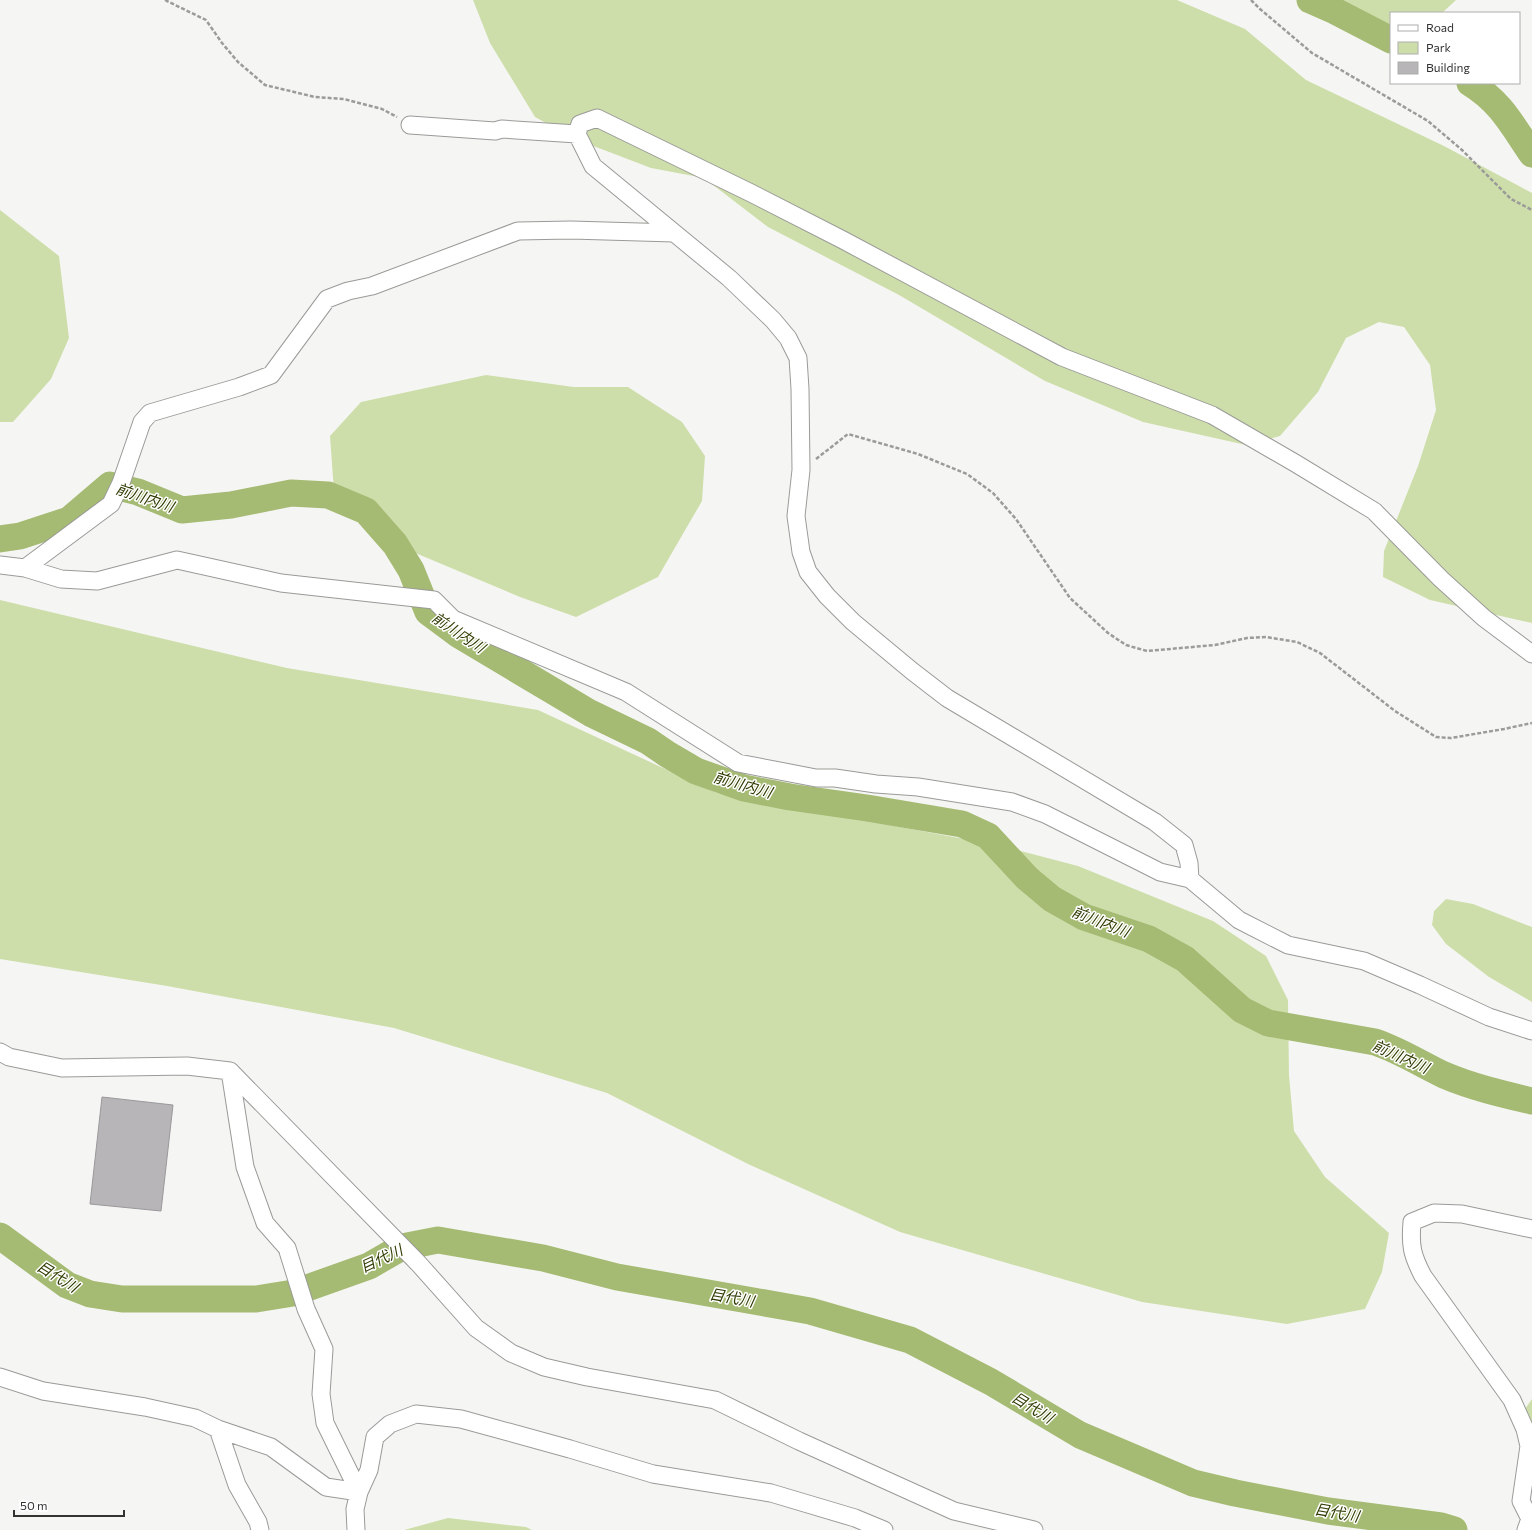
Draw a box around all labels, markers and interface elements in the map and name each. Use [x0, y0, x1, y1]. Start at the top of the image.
legend [1390, 12, 1520, 84]
text: Road [1426, 20, 1454, 34]
text: Park [1426, 40, 1452, 54]
text: Building [1426, 60, 1470, 74]
water label: 前川内川 [114, 479, 178, 516]
water label: 前川内川 [429, 608, 491, 657]
water label: 前川内川 [712, 767, 776, 801]
water label: 前川内川 [1070, 902, 1134, 941]
water label: 前川内川 [1370, 1036, 1434, 1077]
water label: 目代川 [357, 1239, 407, 1276]
water label: 目代川 [34, 1256, 84, 1297]
water label: 目代川 [708, 1284, 758, 1310]
water label: 目代川 [1009, 1388, 1059, 1427]
scale bar [14, 1492, 124, 1518]
text: 50 m [20, 1498, 48, 1512]
water label: 目代川 [1313, 1499, 1363, 1525]

